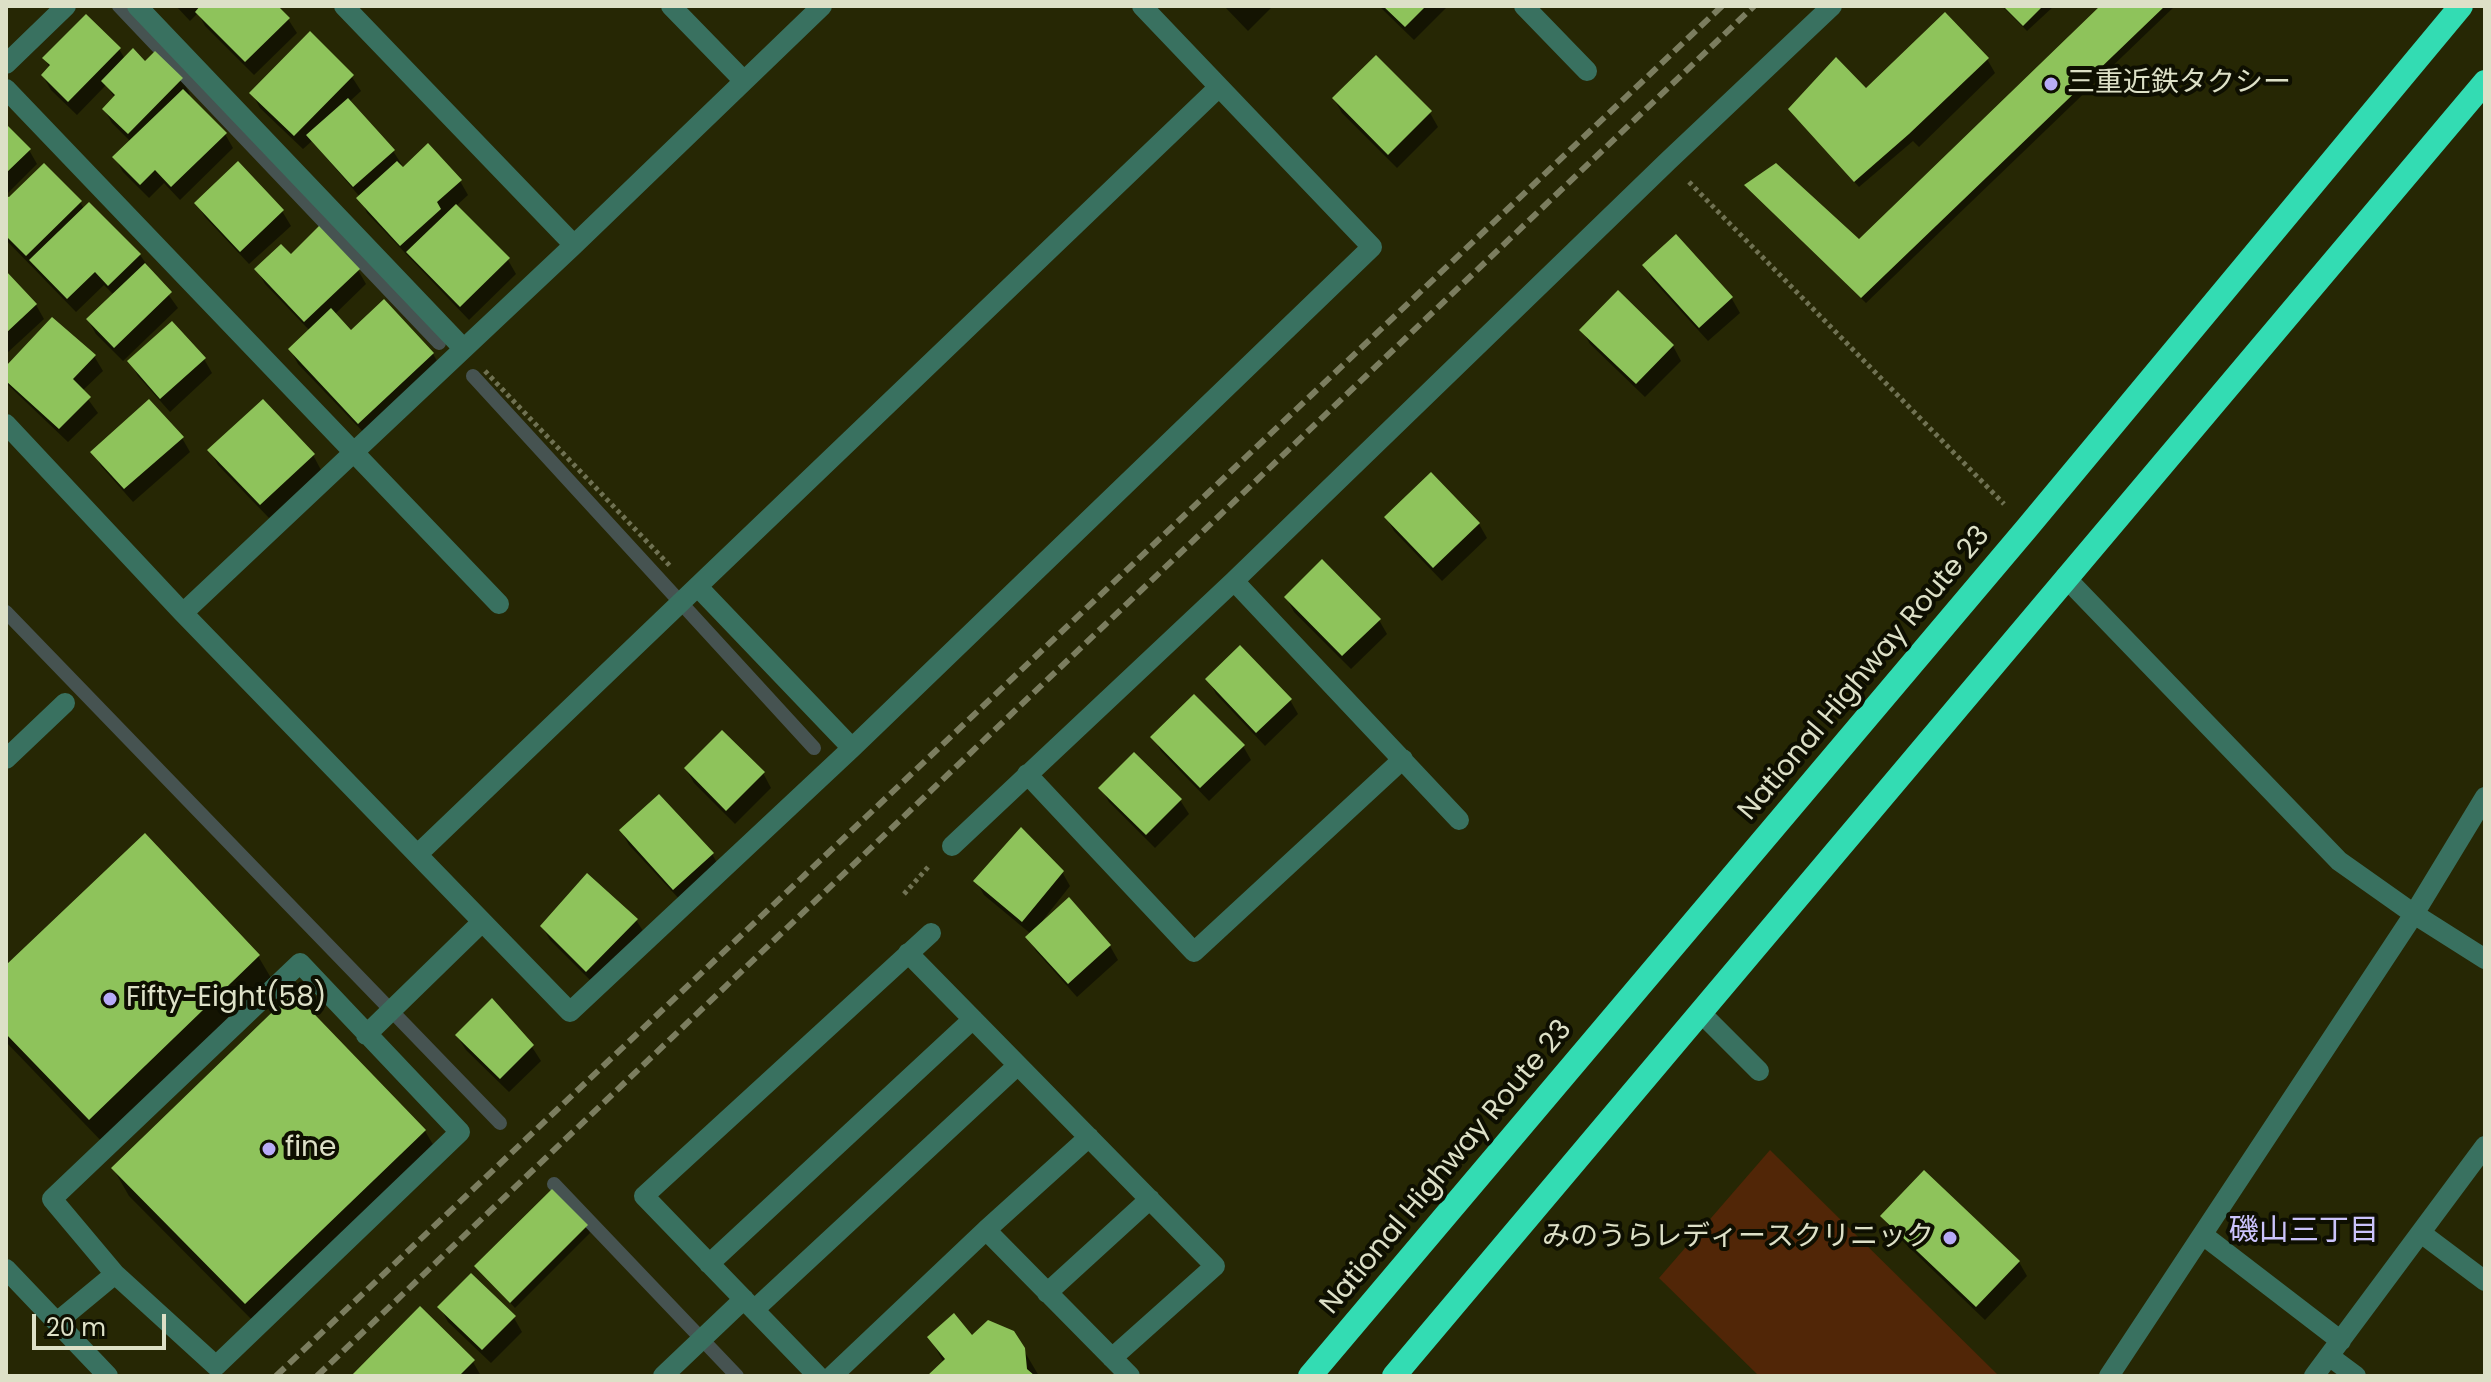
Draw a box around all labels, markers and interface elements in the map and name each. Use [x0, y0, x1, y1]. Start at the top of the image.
place label: 三重近鉄タクシー [2067, 67, 2291, 101]
marker: 三重近鉄タクシー [2042, 75, 2060, 93]
street label: National Highway Route 23 [1732, 520, 1998, 828]
place label: Fifty-Eight(58) [126, 982, 327, 1016]
marker: Fifty-Eight(58) [101, 990, 119, 1008]
street label: National Highway Route 23 [1314, 1014, 1580, 1322]
place label: fine [285, 1132, 336, 1166]
marker: fine [260, 1140, 278, 1158]
district label: 磯山三丁目 [2229, 1214, 2379, 1250]
place label: みのうらレディースクリニック [1542, 1221, 1934, 1255]
marker: みのうらレディースクリニック [1941, 1229, 1959, 1247]
scale bar [36, 1298, 170, 1348]
text: 20 m [46, 1311, 106, 1344]

